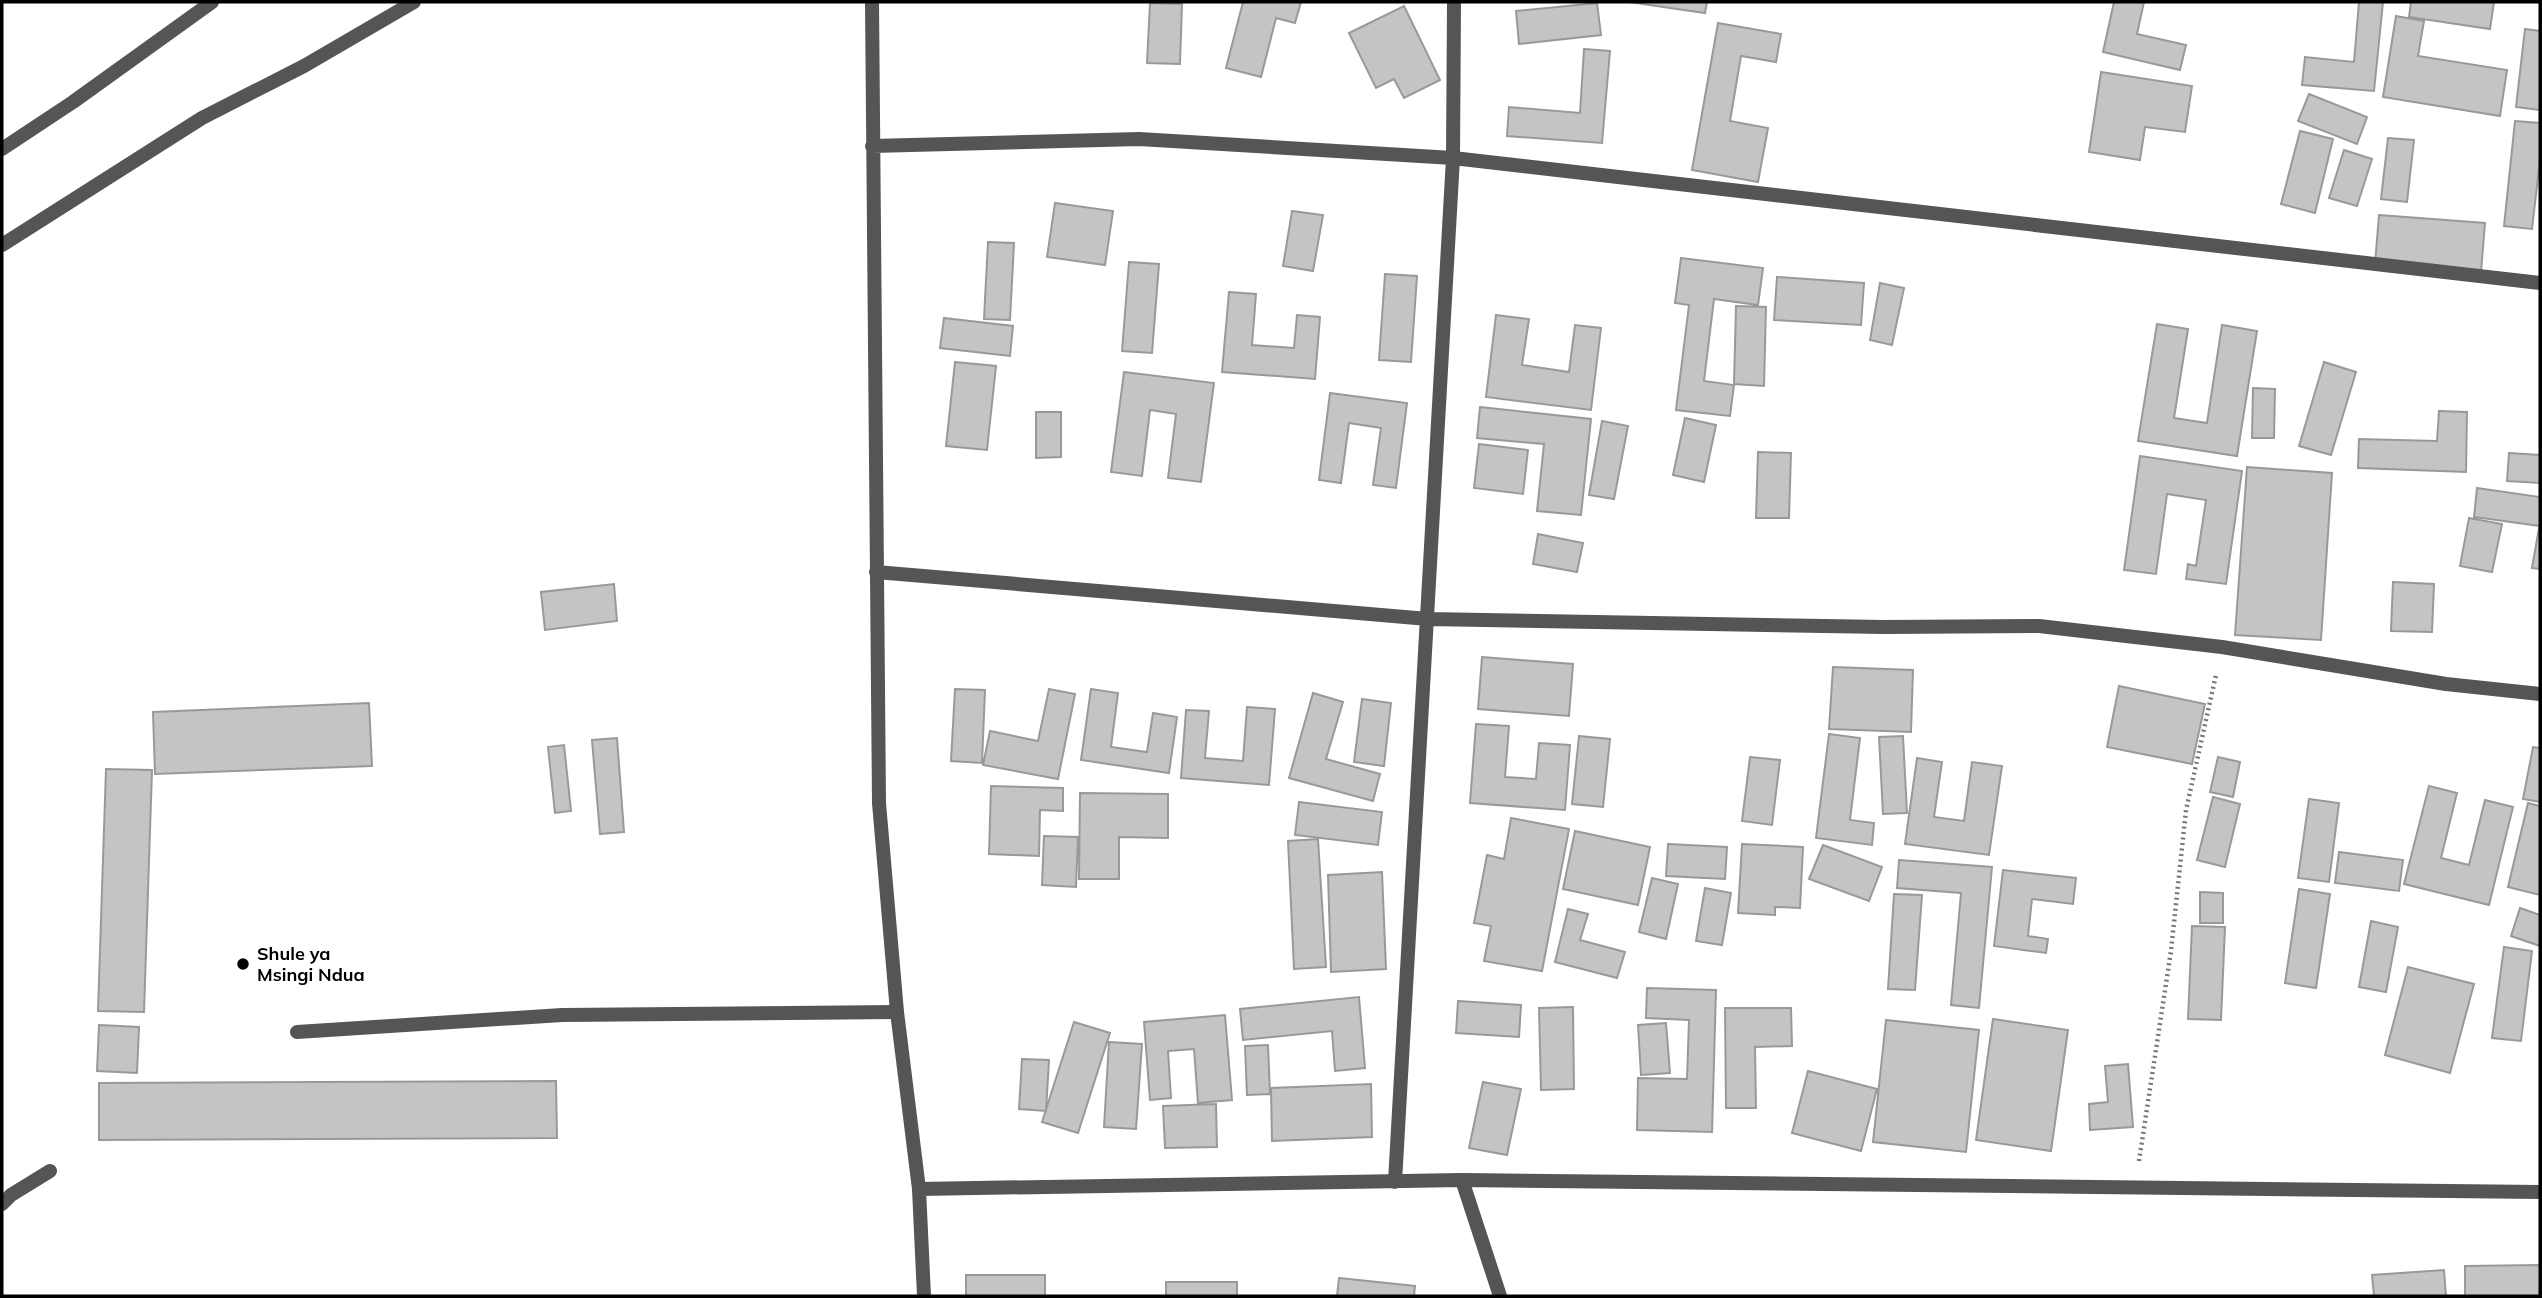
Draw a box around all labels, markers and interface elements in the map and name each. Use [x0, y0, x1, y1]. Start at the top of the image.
place label: Shule ya Msingi Ndua [257, 942, 365, 986]
marker: Shule ya Msingi Ndua [235, 956, 251, 972]

